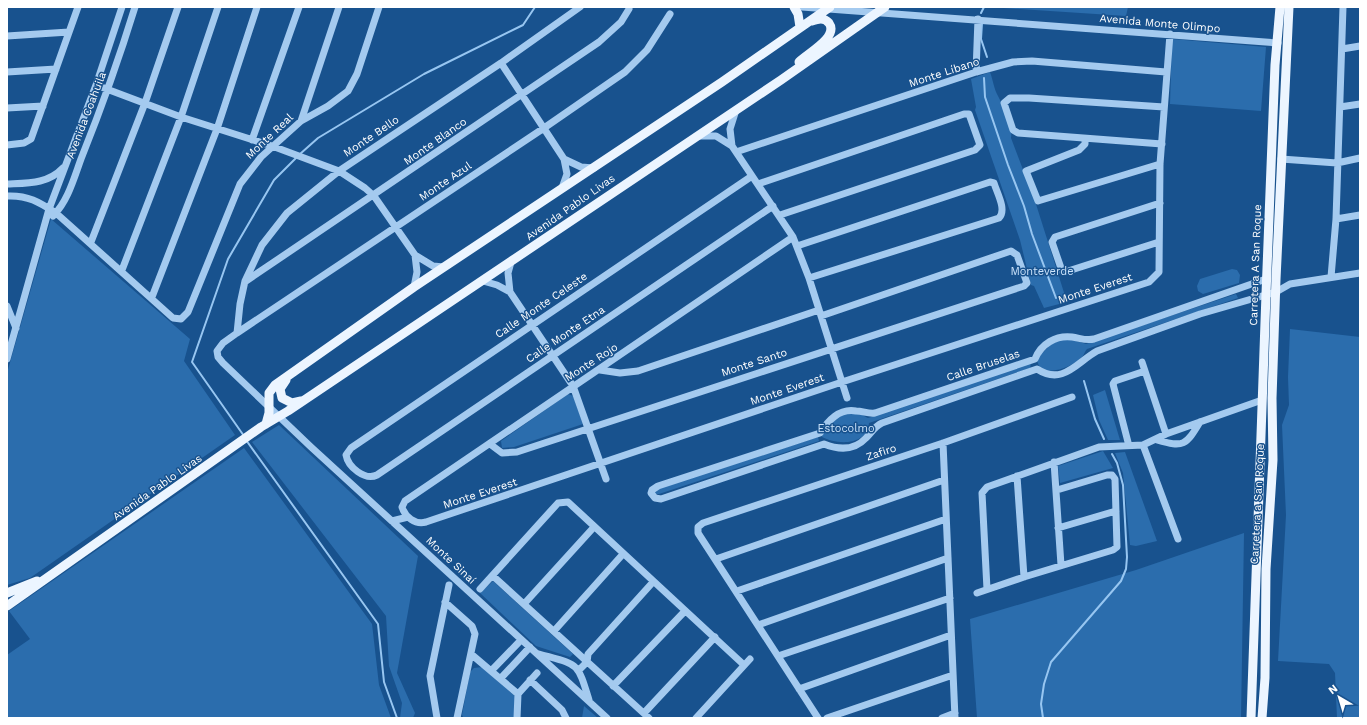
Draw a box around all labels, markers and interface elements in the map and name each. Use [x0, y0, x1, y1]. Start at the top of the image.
street label: Avenida Monte Olimpo [1099, 12, 1221, 35]
street label: Monte Líbano [907, 55, 981, 90]
street label: Avenida Coahuila [64, 70, 109, 160]
street label: Monte Real [243, 111, 296, 162]
street label: Monte Bello [341, 113, 402, 160]
street label: Monte Blanco [401, 115, 469, 168]
street label: Monte Azul [417, 159, 474, 204]
street label: Avenida Pablo Livas [523, 172, 618, 243]
street label: Carretera A San Roque [1247, 204, 1264, 326]
park label: Monteverde [1010, 265, 1074, 278]
street label: Calle Monte Celeste [493, 270, 590, 341]
street label: Monte Everest [1056, 270, 1134, 307]
street label: Calle Monte Etna [523, 303, 607, 366]
street label: Monte Rojo [562, 340, 620, 384]
street label: Monte Santo [720, 346, 789, 379]
street label: Calle Bruselas [945, 347, 1022, 384]
street label: Monte Everest [749, 371, 826, 408]
park label: Estocolmo [817, 422, 875, 435]
street label: Zafiro [864, 441, 898, 463]
street label: Carretera a San Roque [1248, 443, 1267, 565]
street label: Avenida Pablo Livas [110, 452, 205, 523]
street label: Monte Everest [441, 475, 519, 512]
street label: Monte Sinaí [423, 534, 478, 587]
north arrow [1319, 677, 1359, 717]
text: N [1326, 682, 1340, 697]

